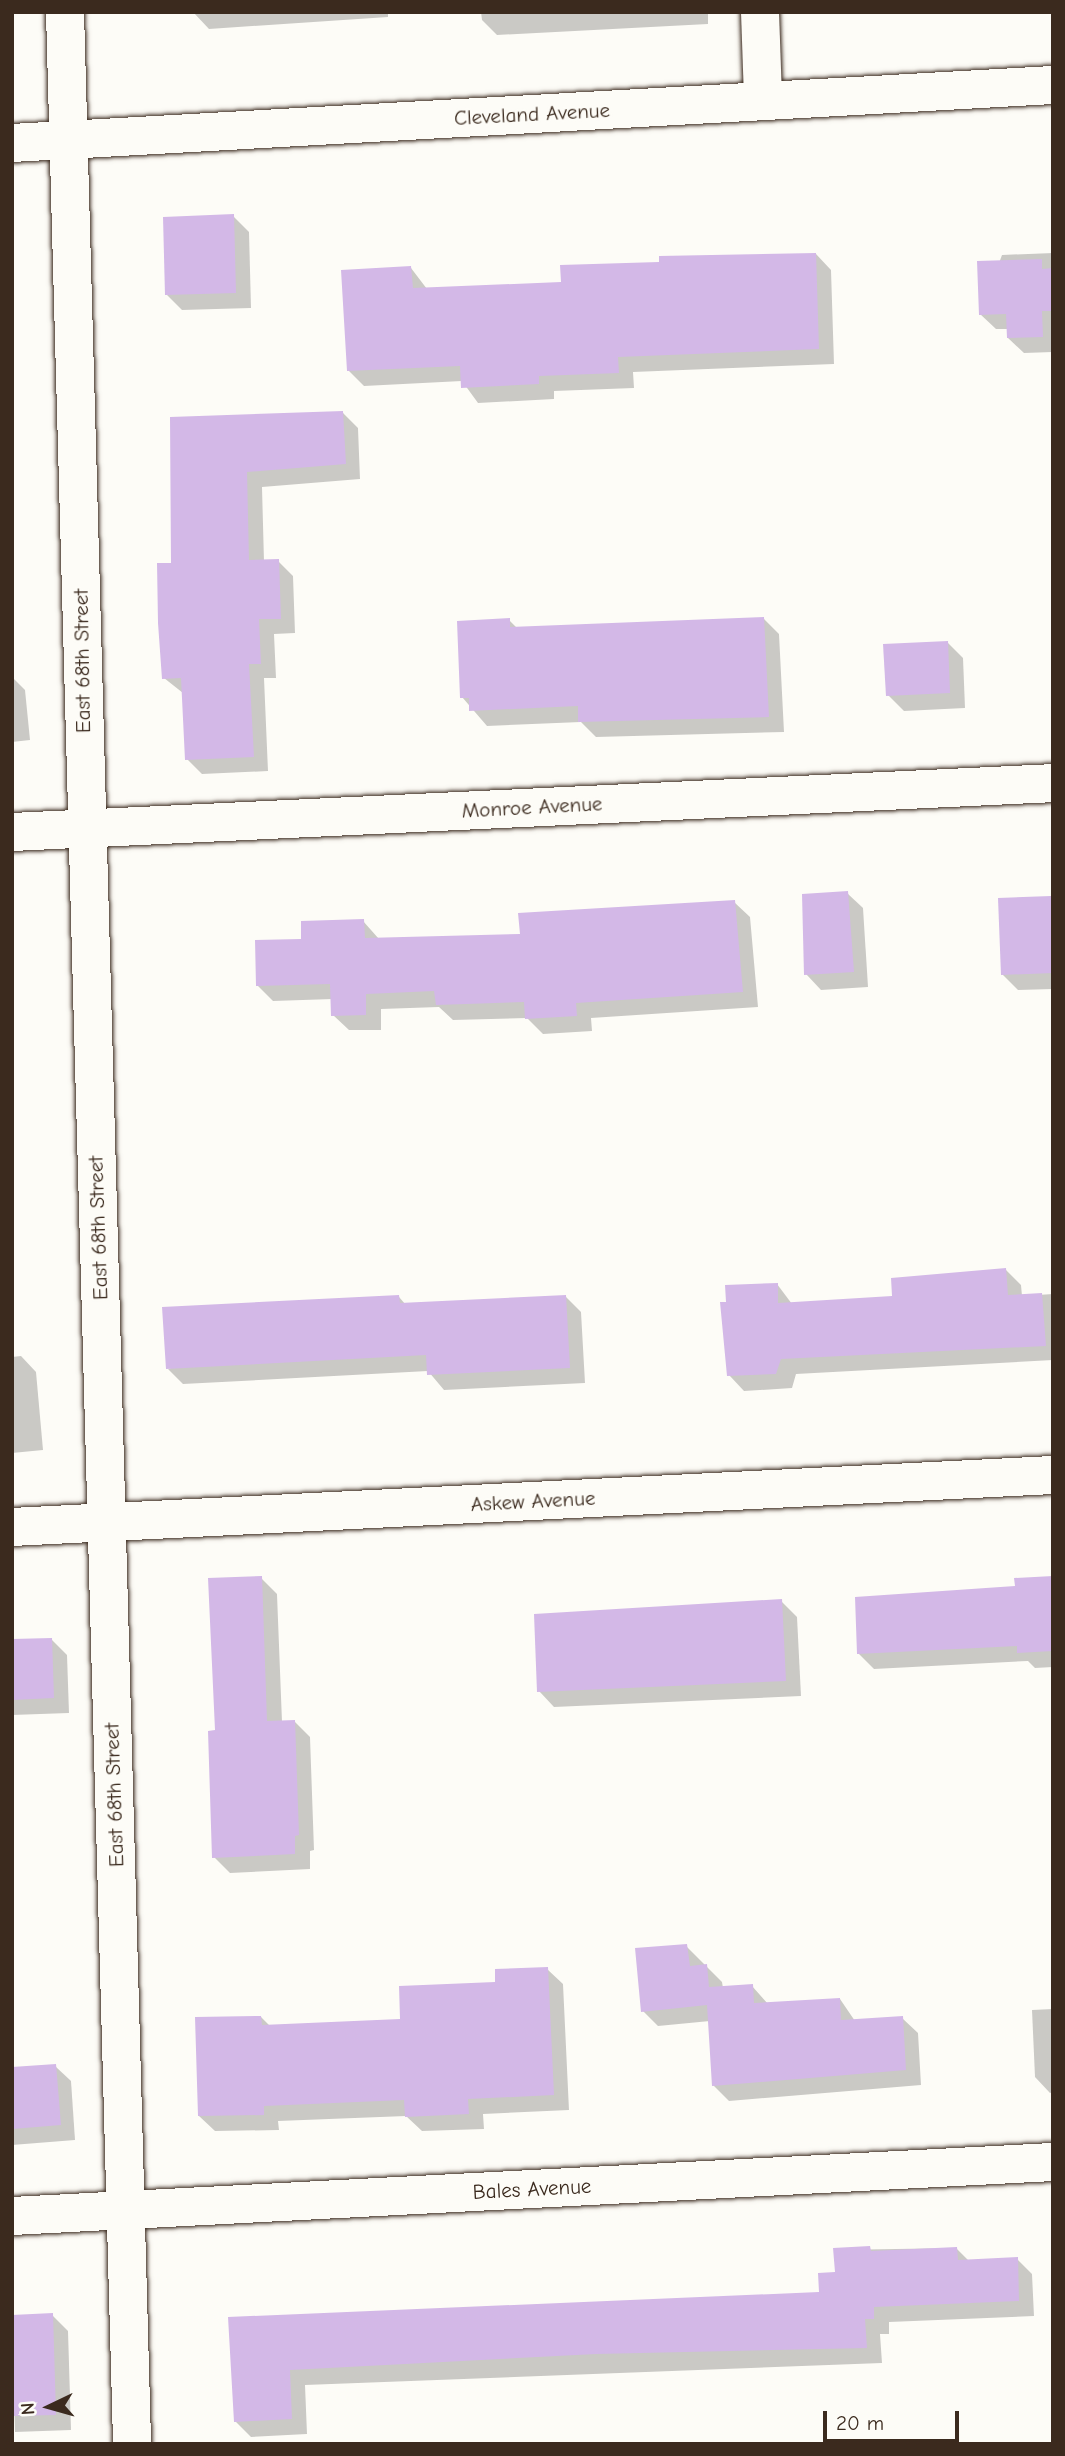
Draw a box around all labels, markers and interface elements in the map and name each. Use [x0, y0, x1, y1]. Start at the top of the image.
street label: Cleveland Avenue [453, 97, 611, 131]
street label: East 68th Street [68, 589, 96, 733]
street label: Monroe Avenue [461, 791, 603, 823]
street label: East 68th Street [83, 1155, 113, 1301]
street label: Askew Avenue [470, 1485, 596, 1517]
street label: East 68th Street [99, 1722, 129, 1868]
street label: Bales Avenue [472, 2173, 592, 2205]
north arrow [14, 2372, 84, 2442]
scale bar [827, 2396, 964, 2440]
text: N [17, 2402, 40, 2416]
text: 20 m [836, 2411, 884, 2435]

